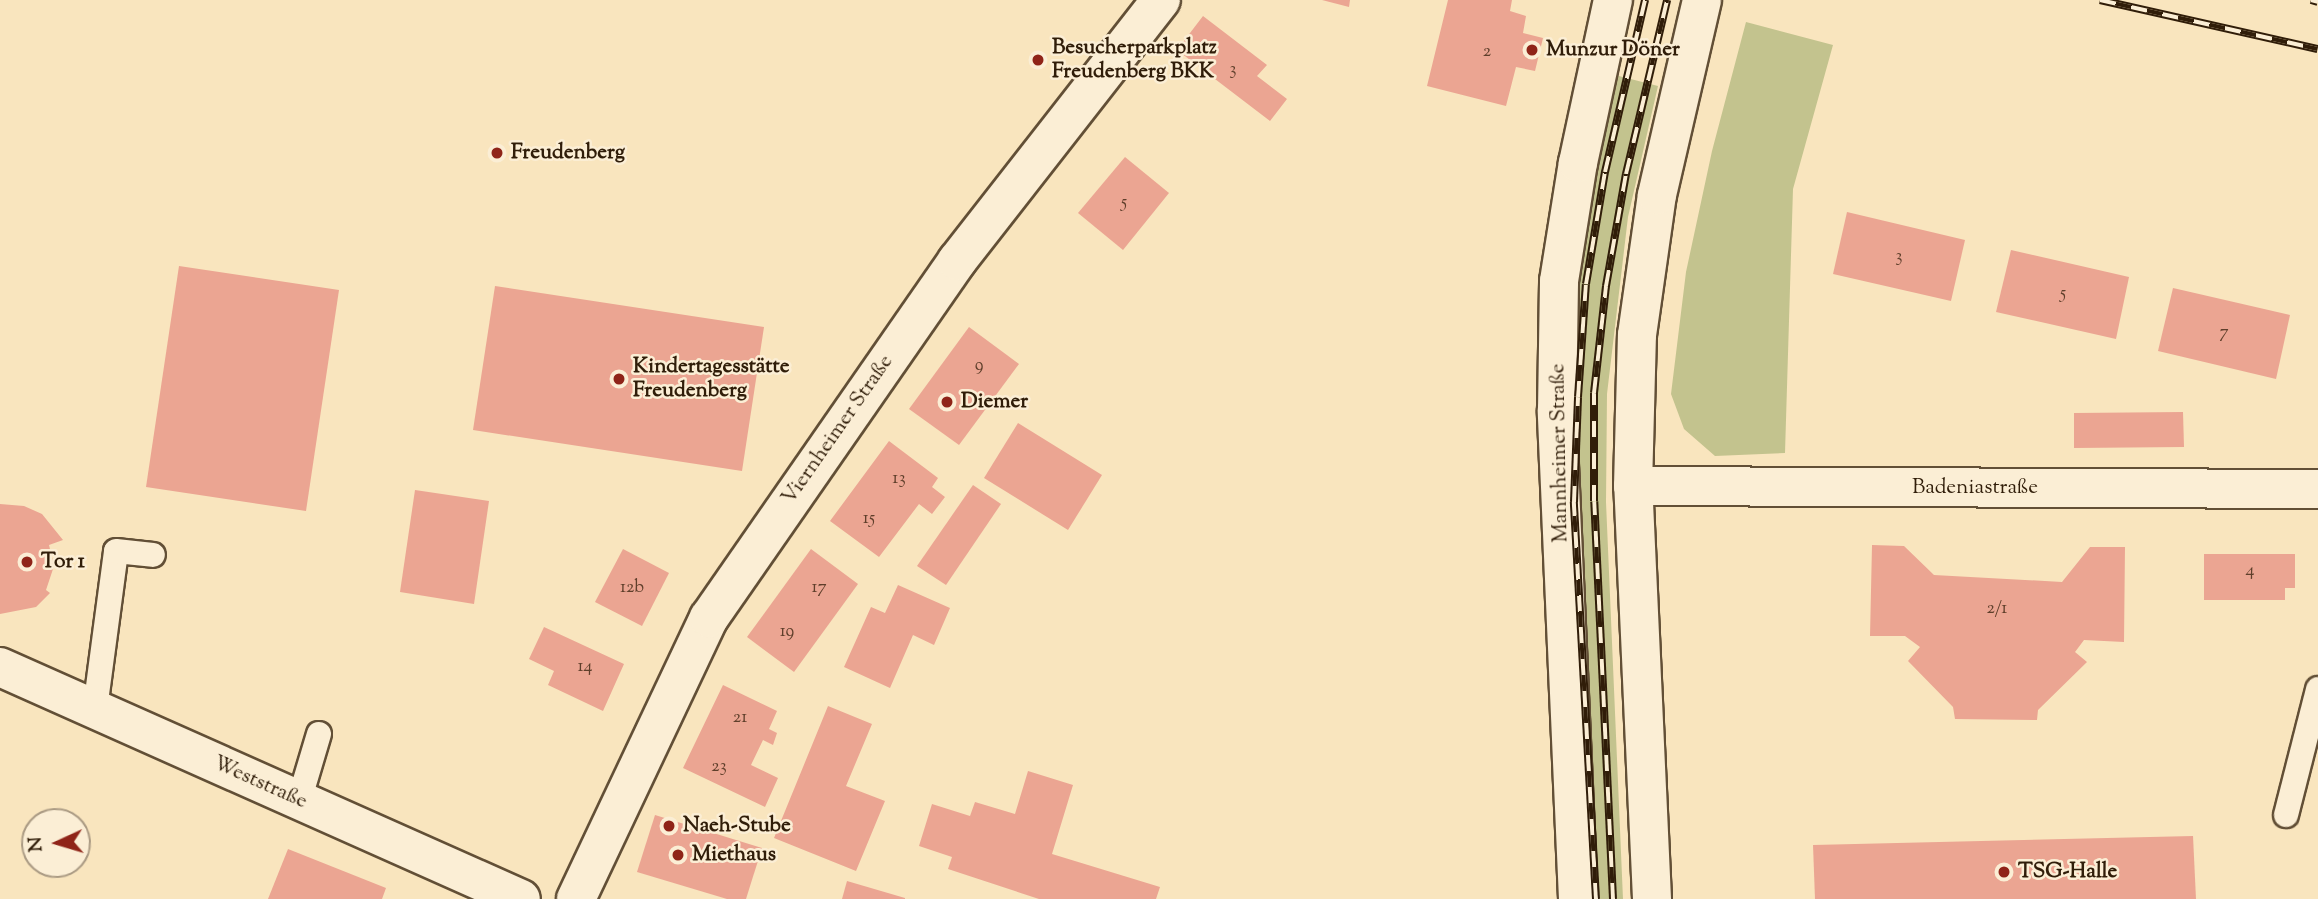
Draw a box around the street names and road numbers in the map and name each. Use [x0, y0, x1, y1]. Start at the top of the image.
street label: Viernheimer Straße [777, 350, 899, 510]
street label: Mannheimer Straße [1546, 363, 1574, 543]
street label: Badeniastraße [1912, 475, 2038, 501]
street label: Weststraße [209, 751, 311, 815]

